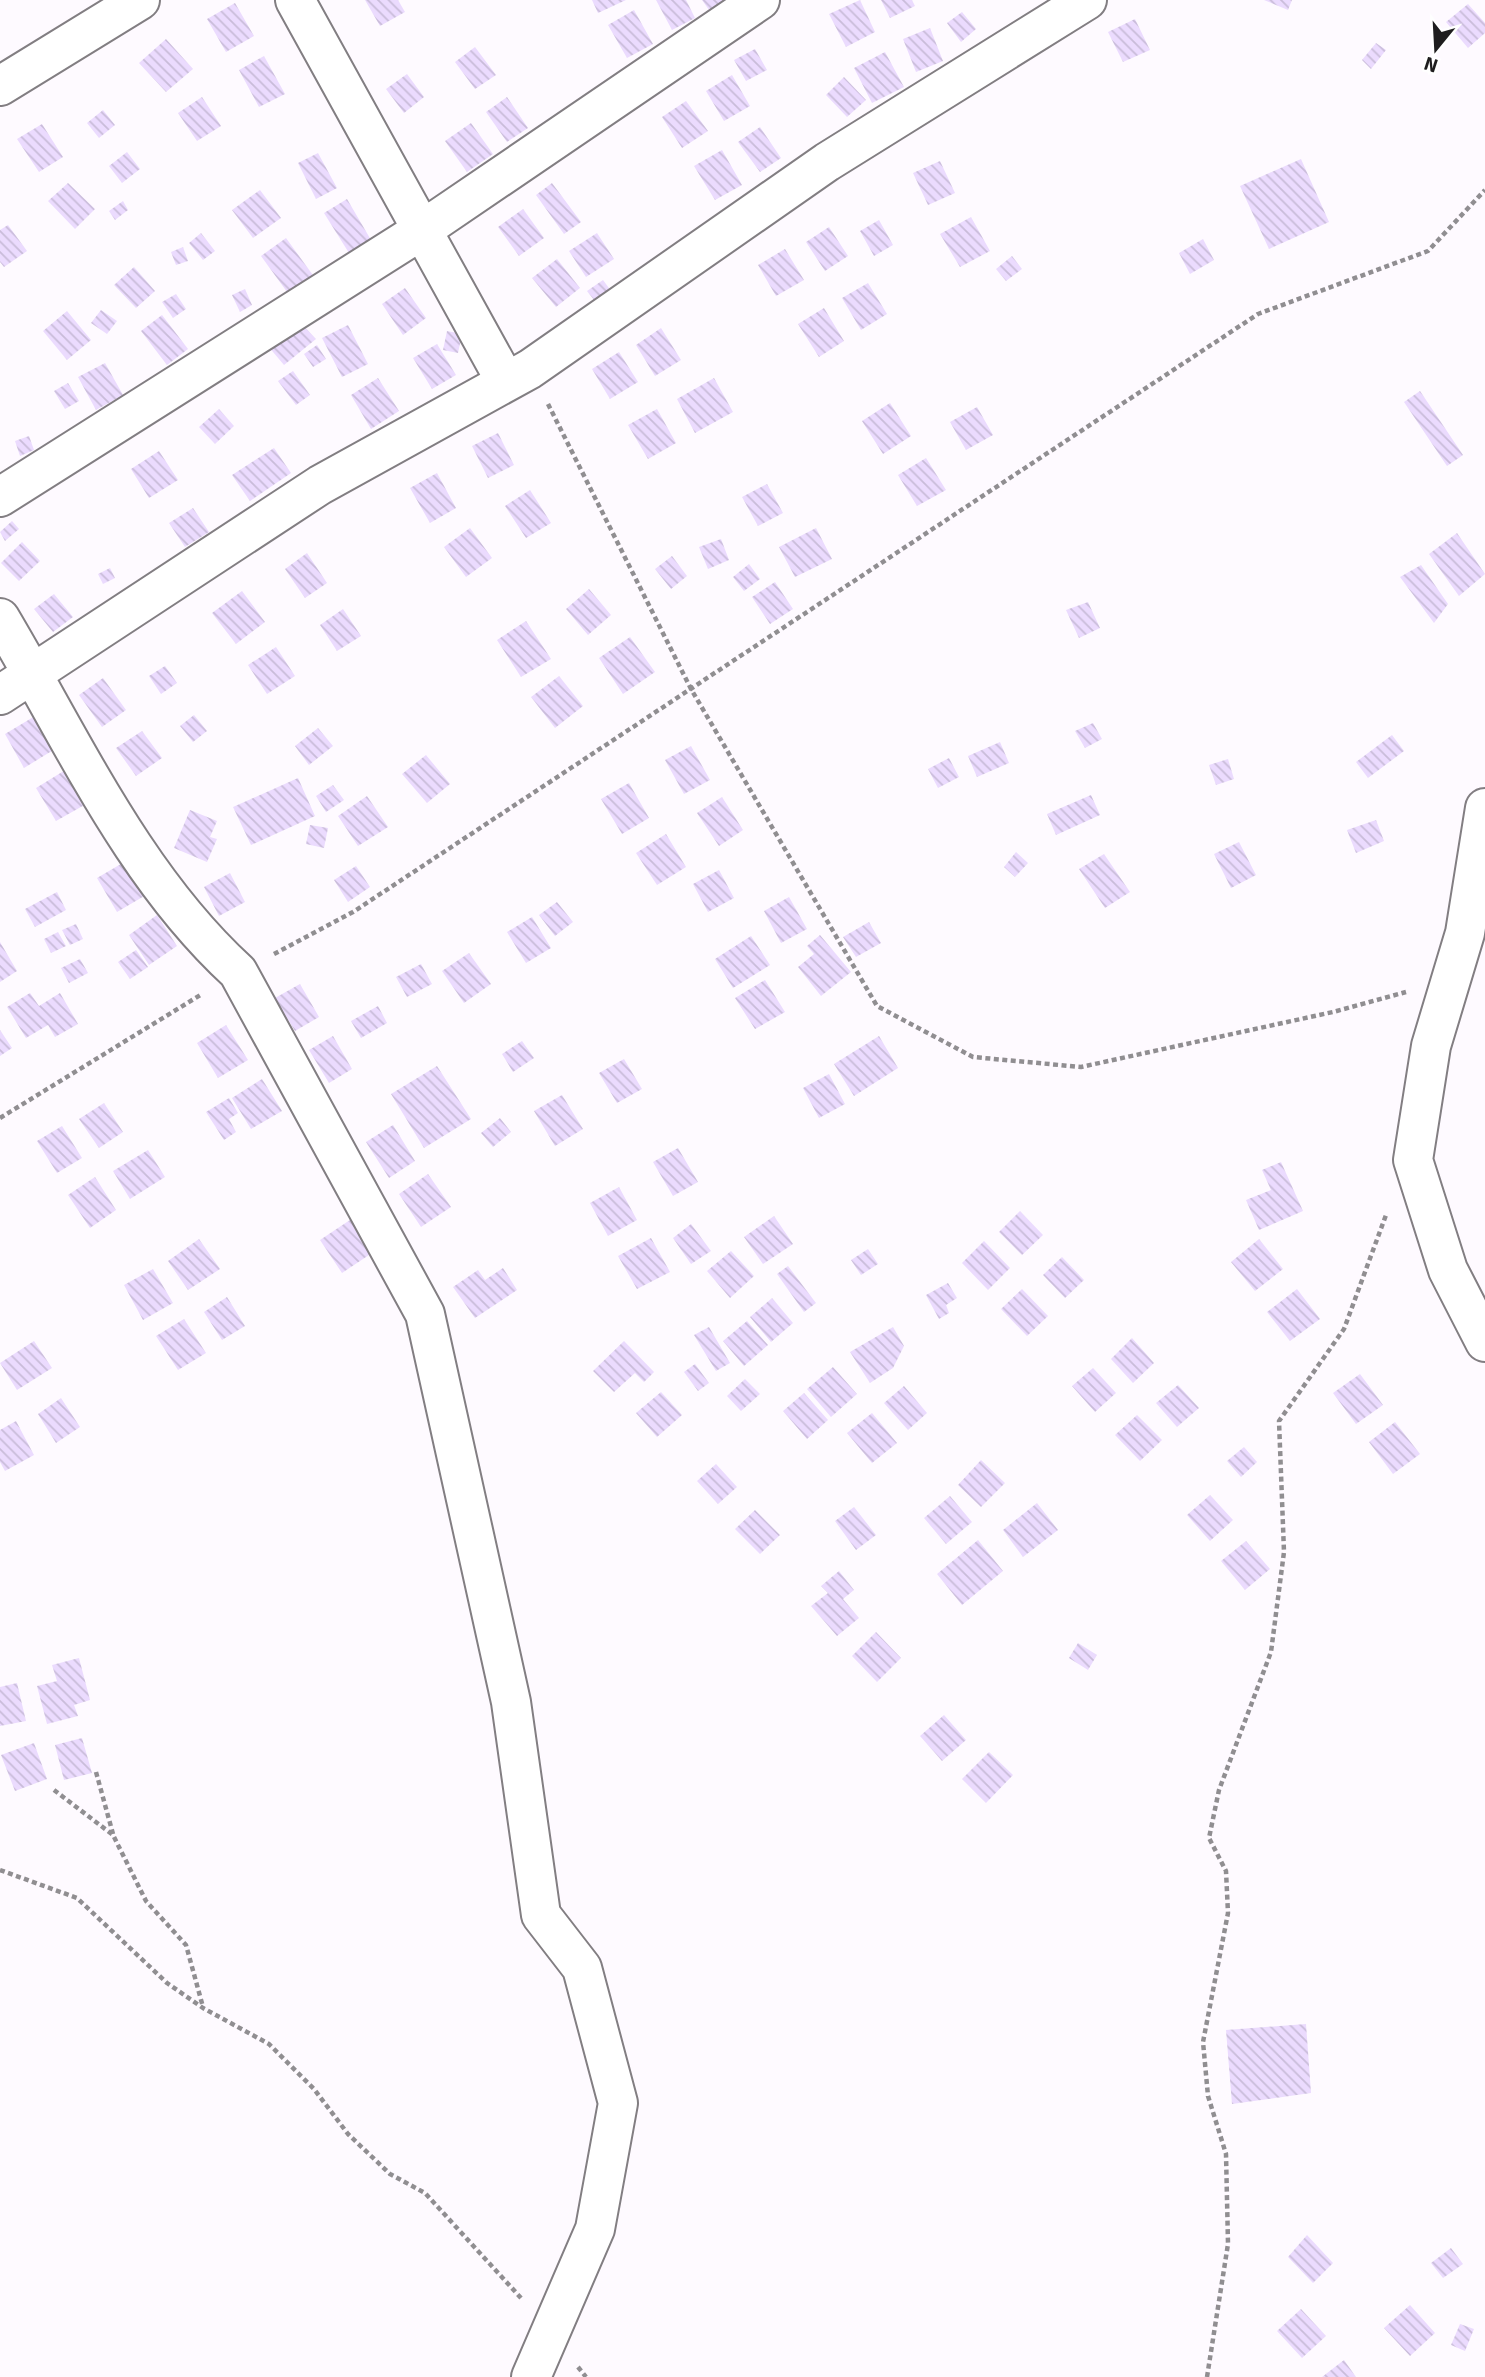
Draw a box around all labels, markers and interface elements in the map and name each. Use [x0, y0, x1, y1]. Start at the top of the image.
north arrow [1401, 14, 1471, 84]
text: N [1421, 51, 1441, 78]

